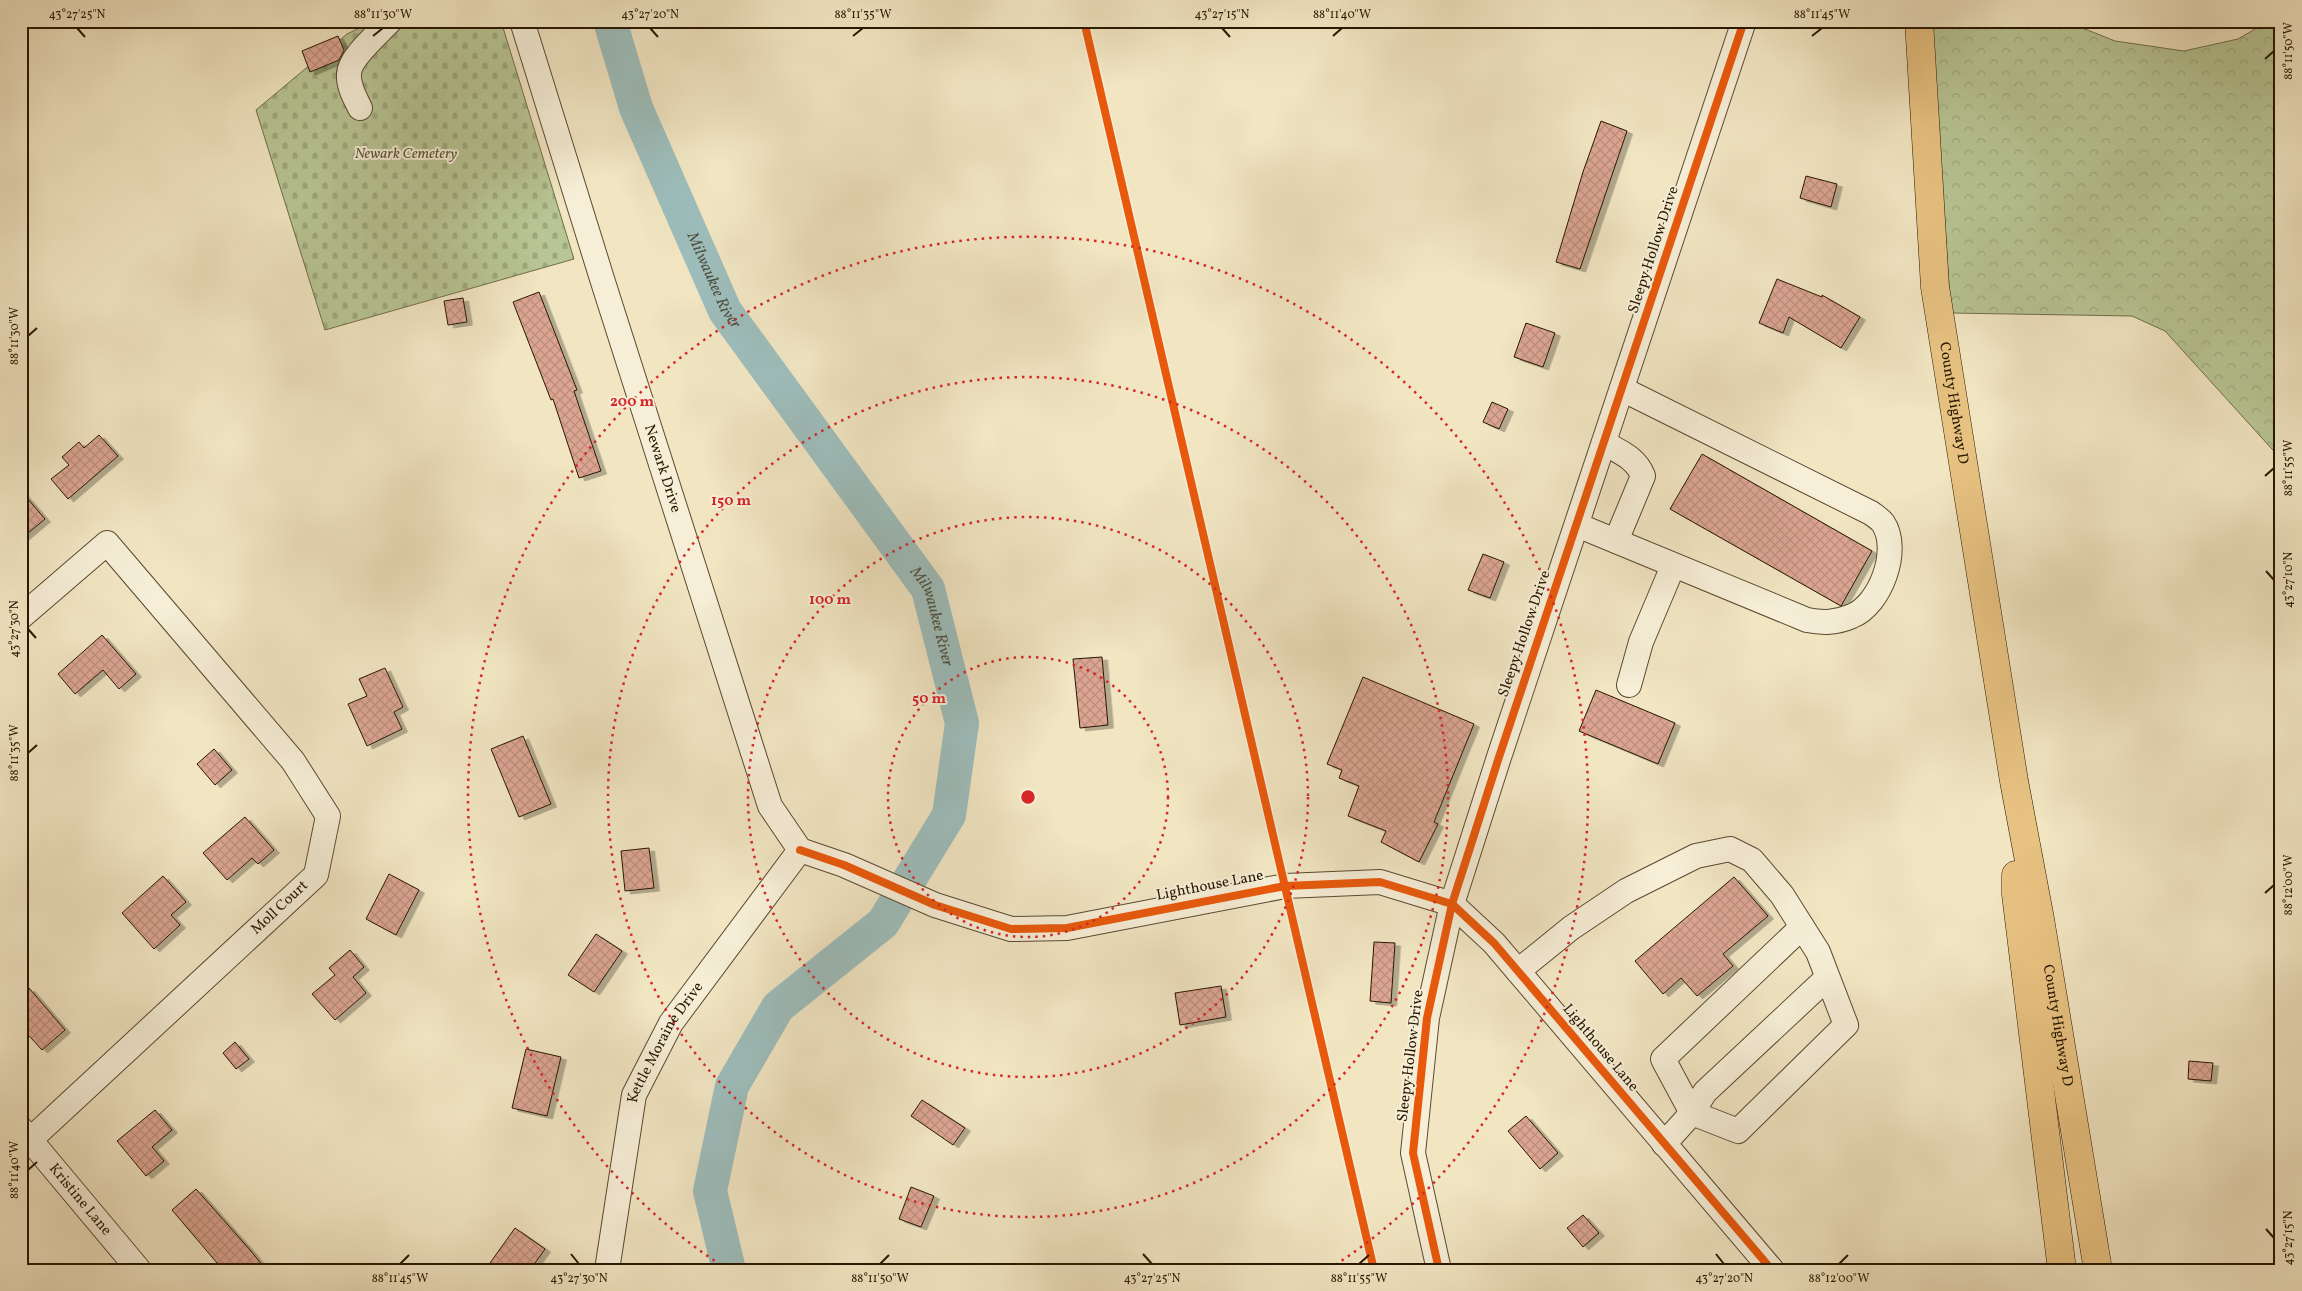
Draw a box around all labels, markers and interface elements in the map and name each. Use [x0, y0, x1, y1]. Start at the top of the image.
text: 43°27'25"N [49, 7, 105, 23]
text: 88°11'30"W [354, 7, 412, 23]
text: 43°27'20"N [621, 7, 679, 23]
text: 88°11'35"W [834, 7, 892, 23]
text: 43°27'15"N [1195, 7, 1250, 23]
text: 88°11'40"W [1313, 7, 1371, 23]
text: 88°11'45"W [1794, 7, 1850, 23]
text: 88°11'50"W [2281, 22, 2297, 80]
park label: Newark Cemetery [355, 144, 458, 165]
street label: Sleepy Hollow Drive [1623, 184, 1685, 316]
water label: Milwaukee River [680, 228, 746, 334]
text: 88°11'30"W [7, 307, 23, 365]
street label: County Highway D [1933, 341, 1974, 466]
text: 200 m [610, 392, 654, 413]
street label: Newark Drive [639, 422, 686, 515]
text: 88°11'55"W [2281, 440, 2297, 496]
text: 150 m [711, 491, 751, 512]
text: 43°27'10"N [2281, 552, 2297, 608]
water label: Milwaukee River [904, 562, 958, 670]
street label: Sleepy Hollow Drive [1493, 568, 1557, 700]
text: 100 m [809, 590, 852, 611]
text: 43°27'30"N [7, 600, 23, 658]
text: 50 m [912, 689, 946, 710]
text: 88°11'35"W [7, 724, 23, 782]
centre of rings [1019, 788, 1037, 806]
text: 88°12'00"W [2281, 855, 2297, 915]
street label: Lighthouse Lane [1155, 865, 1265, 907]
street label: Moll Court [247, 876, 313, 940]
street label: County Highway D [2037, 963, 2078, 1088]
street label: Kettle Moraine Drive [622, 978, 709, 1104]
street label: Sleepy Hollow Drive [1392, 989, 1430, 1123]
street label: Lighthouse Lane [1557, 1000, 1643, 1096]
text: 88°11'40"W [7, 1141, 23, 1199]
street label: Kristine Lane [44, 1159, 116, 1240]
text: 43°27'15"N [2281, 1210, 2297, 1266]
text: 88°11'45"W [372, 1271, 428, 1287]
text: 43°27'30"N [550, 1271, 608, 1287]
text: 88°11'50"W [851, 1271, 909, 1287]
text: 43°27'25"N [1124, 1271, 1180, 1287]
text: 88°11'55"W [1331, 1271, 1387, 1287]
text: 43°27'20"N [1695, 1271, 1753, 1287]
text: 88°12'00"W [1809, 1271, 1869, 1287]

